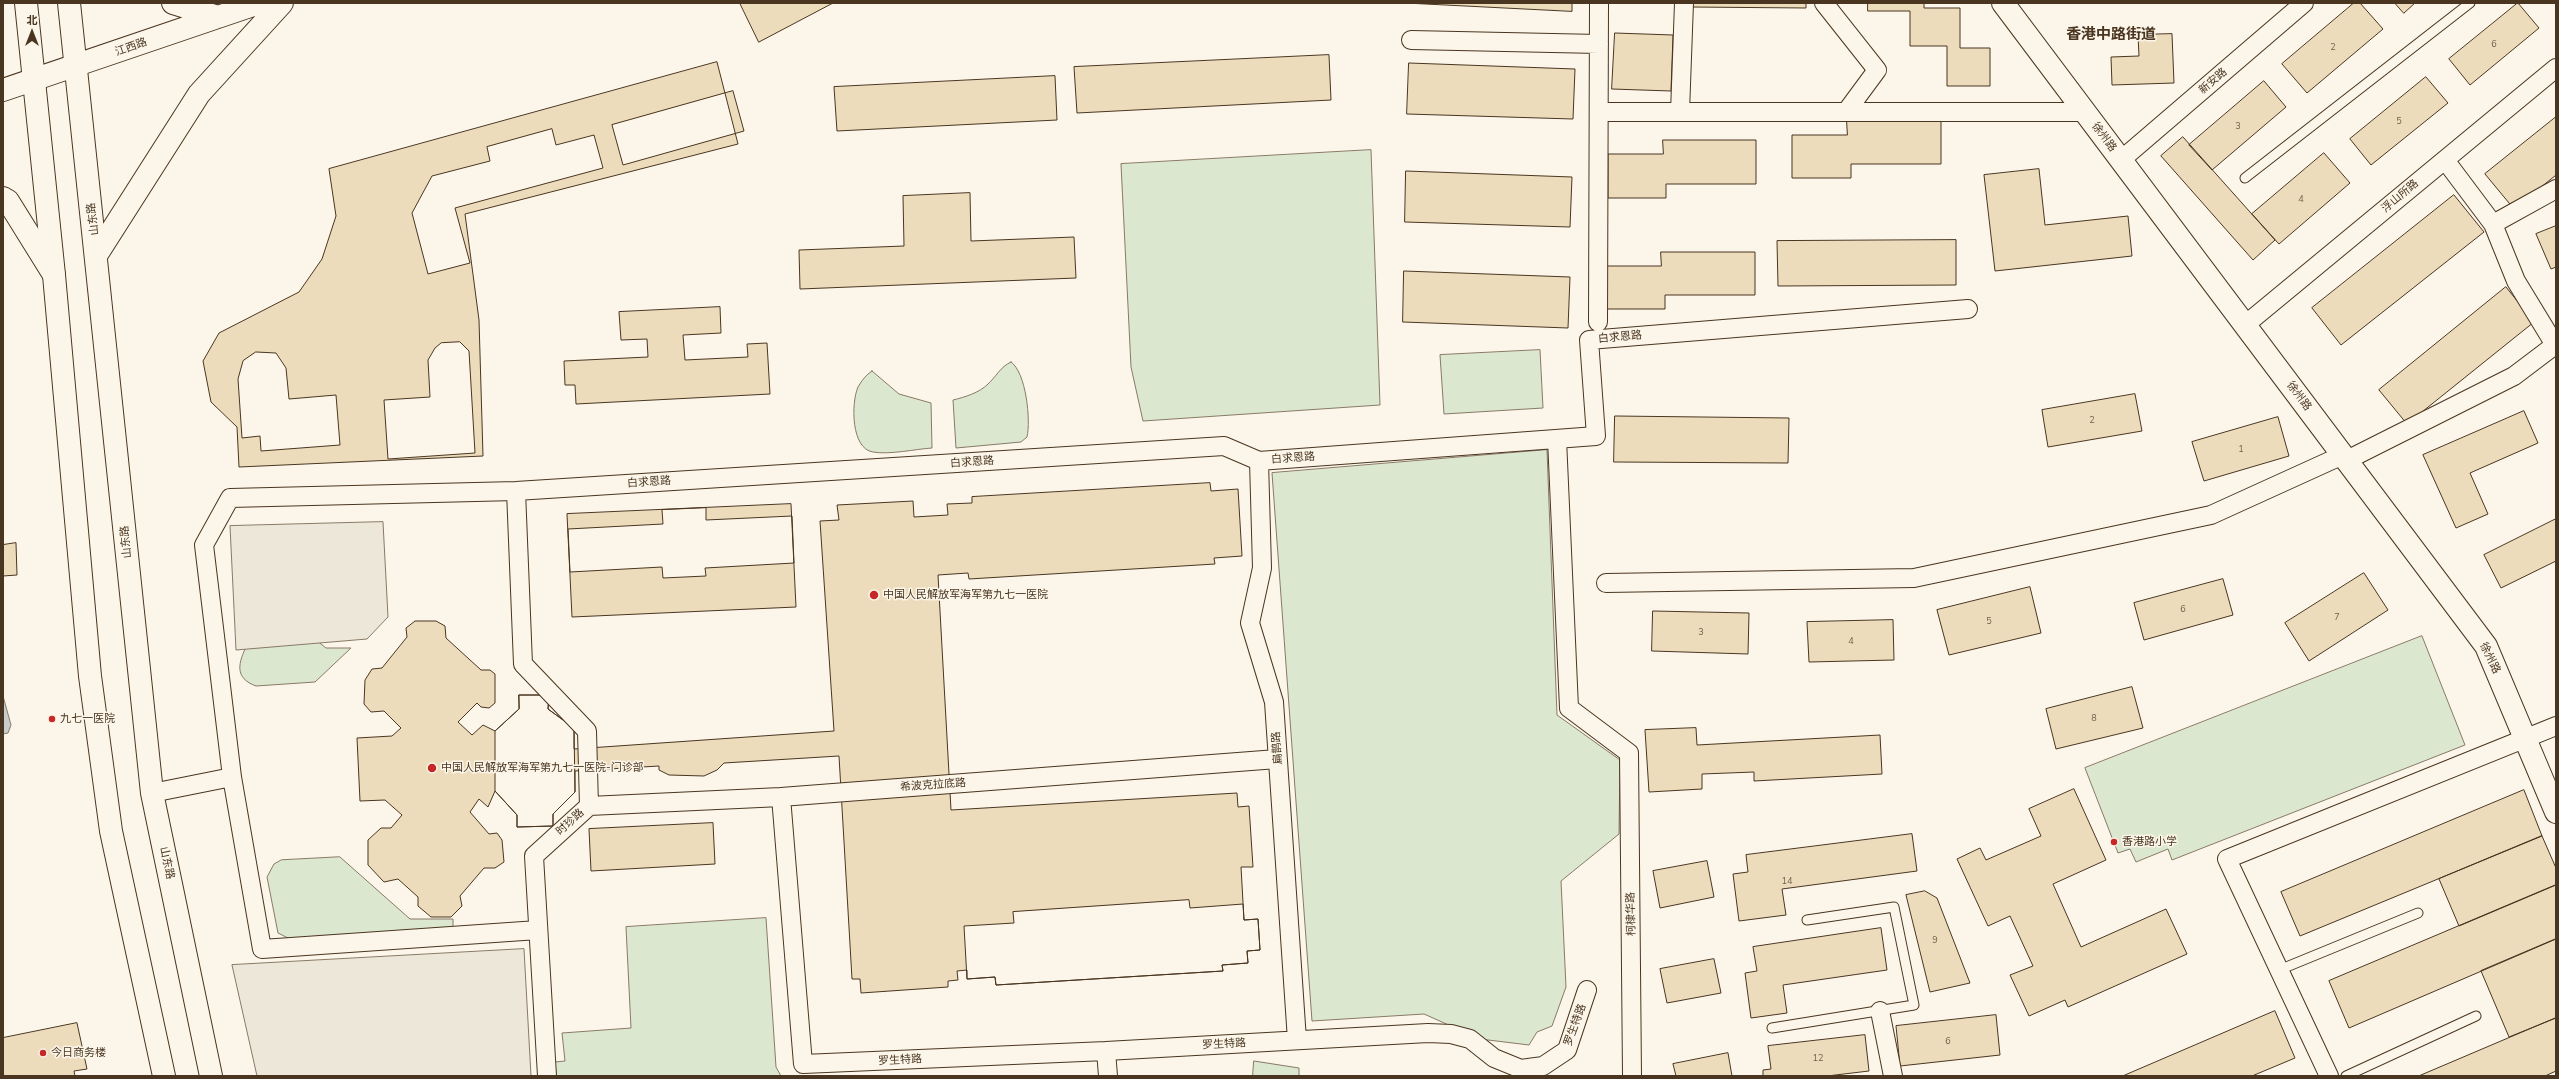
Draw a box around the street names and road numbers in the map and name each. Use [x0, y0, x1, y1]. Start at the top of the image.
street label: 江西路 [113, 35, 149, 59]
street label: 新安路 [2196, 65, 2230, 97]
street label: 徐州路 [2089, 120, 2119, 154]
street label: 浮山所路 [2379, 177, 2421, 215]
street label: 山东路 [84, 202, 102, 236]
street label: 白求恩路 [1598, 329, 1642, 345]
street label: 徐州路 [2284, 379, 2314, 413]
street label: 白求恩路 [1271, 450, 1315, 466]
street label: 白求恩路 [950, 454, 994, 470]
street label: 白求恩路 [627, 474, 671, 490]
street label: 山东路 [118, 525, 134, 559]
street label: 徐州路 [2477, 640, 2503, 676]
street label: 扁鹊路 [1269, 731, 1285, 765]
street label: 希波克拉底路 [900, 776, 966, 794]
street label: 时珍路 [553, 806, 587, 838]
street label: 山东路 [157, 845, 177, 881]
street label: 柯棣华路 [1624, 892, 1638, 936]
street label: 罗生特路 [1561, 1002, 1589, 1048]
street label: 罗生特路 [1202, 1036, 1246, 1052]
street label: 罗生特路 [878, 1052, 922, 1068]

